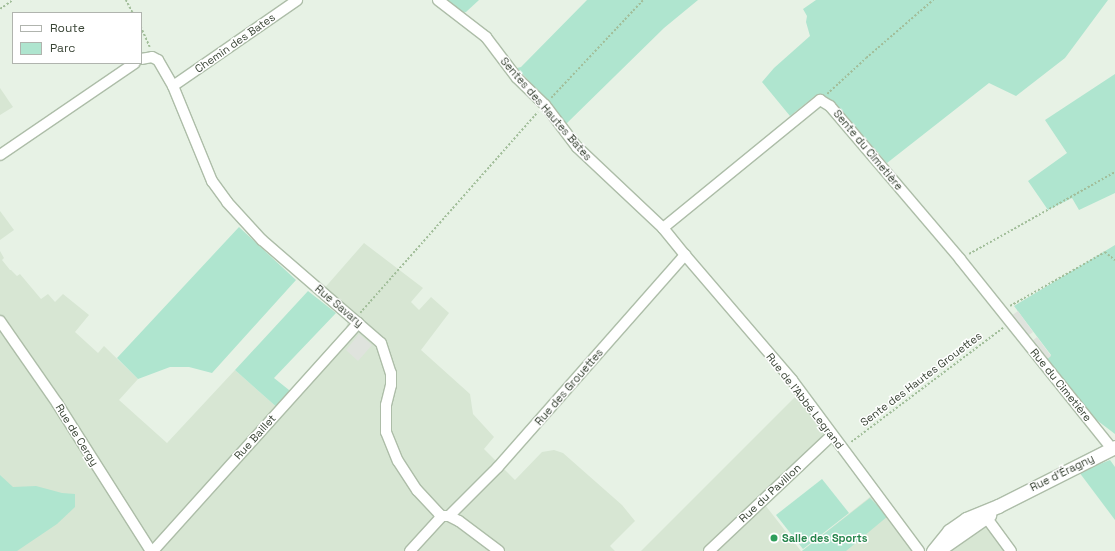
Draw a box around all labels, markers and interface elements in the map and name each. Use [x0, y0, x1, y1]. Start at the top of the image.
street label: Chemin des Bates [192, 10, 278, 76]
legend [12, 12, 142, 64]
text: Route [50, 20, 85, 36]
text: Parc [50, 40, 75, 56]
street label: Sentes des Hautes Bates [498, 55, 594, 163]
street label: Sente du Cimetière [831, 107, 905, 193]
street label: Rue Savary [312, 282, 366, 330]
street label: Sente des Hautes Grouettes [858, 329, 984, 429]
street label: Rue des Grouettes [532, 346, 606, 428]
street label: Rue du Cimetière [1028, 346, 1094, 424]
street label: Rue de l'Abbé Legrand [763, 350, 847, 452]
street label: Rue de Cergy [53, 402, 101, 468]
street label: Rue Baillet [231, 412, 279, 462]
street label: Rue d'Éragny [1028, 452, 1096, 494]
street label: Rue du Pavillon [736, 461, 804, 525]
place label: Salle des Sports [782, 531, 867, 545]
marker: Salle des Sports [769, 533, 779, 543]

